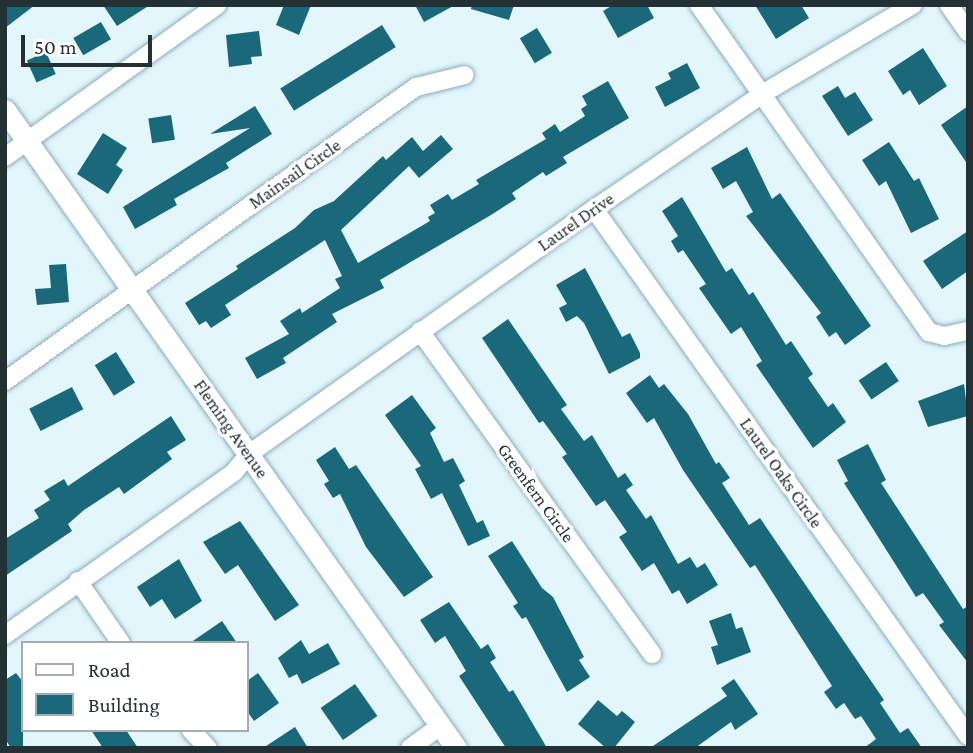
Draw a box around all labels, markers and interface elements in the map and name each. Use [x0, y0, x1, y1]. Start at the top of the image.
scale bar [24, 21, 156, 65]
text: 50 m [34, 35, 77, 59]
street label: Mainsail Circle [245, 134, 345, 214]
street label: Laurel Drive [534, 188, 618, 256]
street label: Fleming Avenue [189, 376, 273, 482]
street label: Laurel Oaks Circle [735, 414, 827, 532]
street label: Greenfern Circle [493, 439, 579, 547]
legend [21, 641, 248, 732]
text: Road [88, 658, 131, 682]
text: Building [88, 693, 160, 717]

